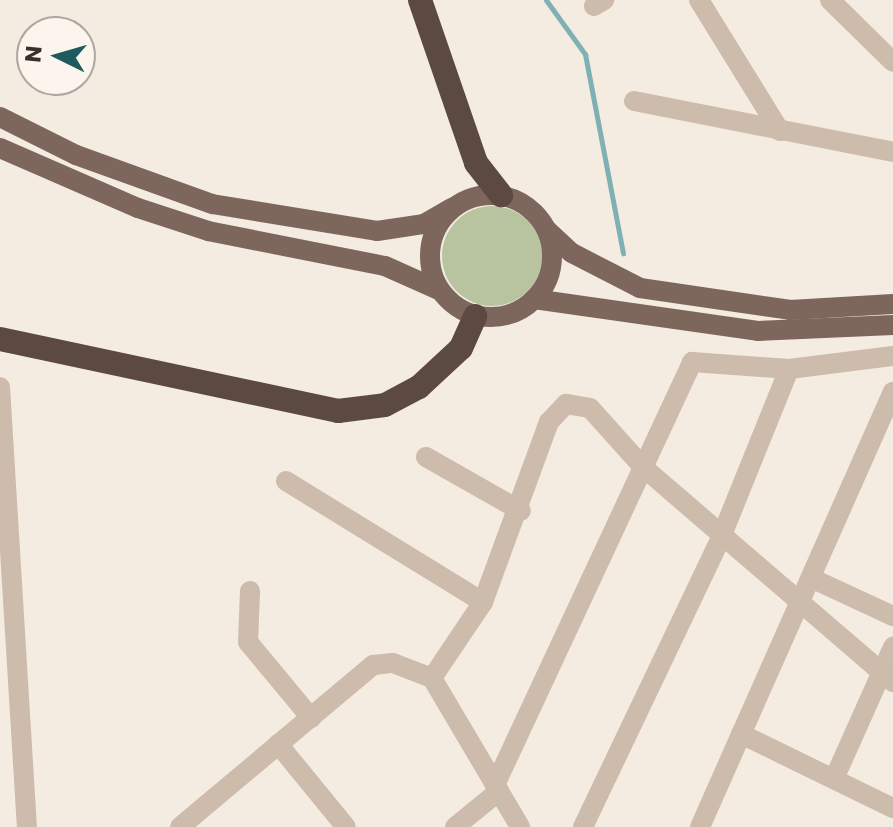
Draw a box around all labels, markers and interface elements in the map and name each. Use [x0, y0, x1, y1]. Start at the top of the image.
north arrow [16, 16, 96, 96]
text: N [17, 44, 50, 64]

